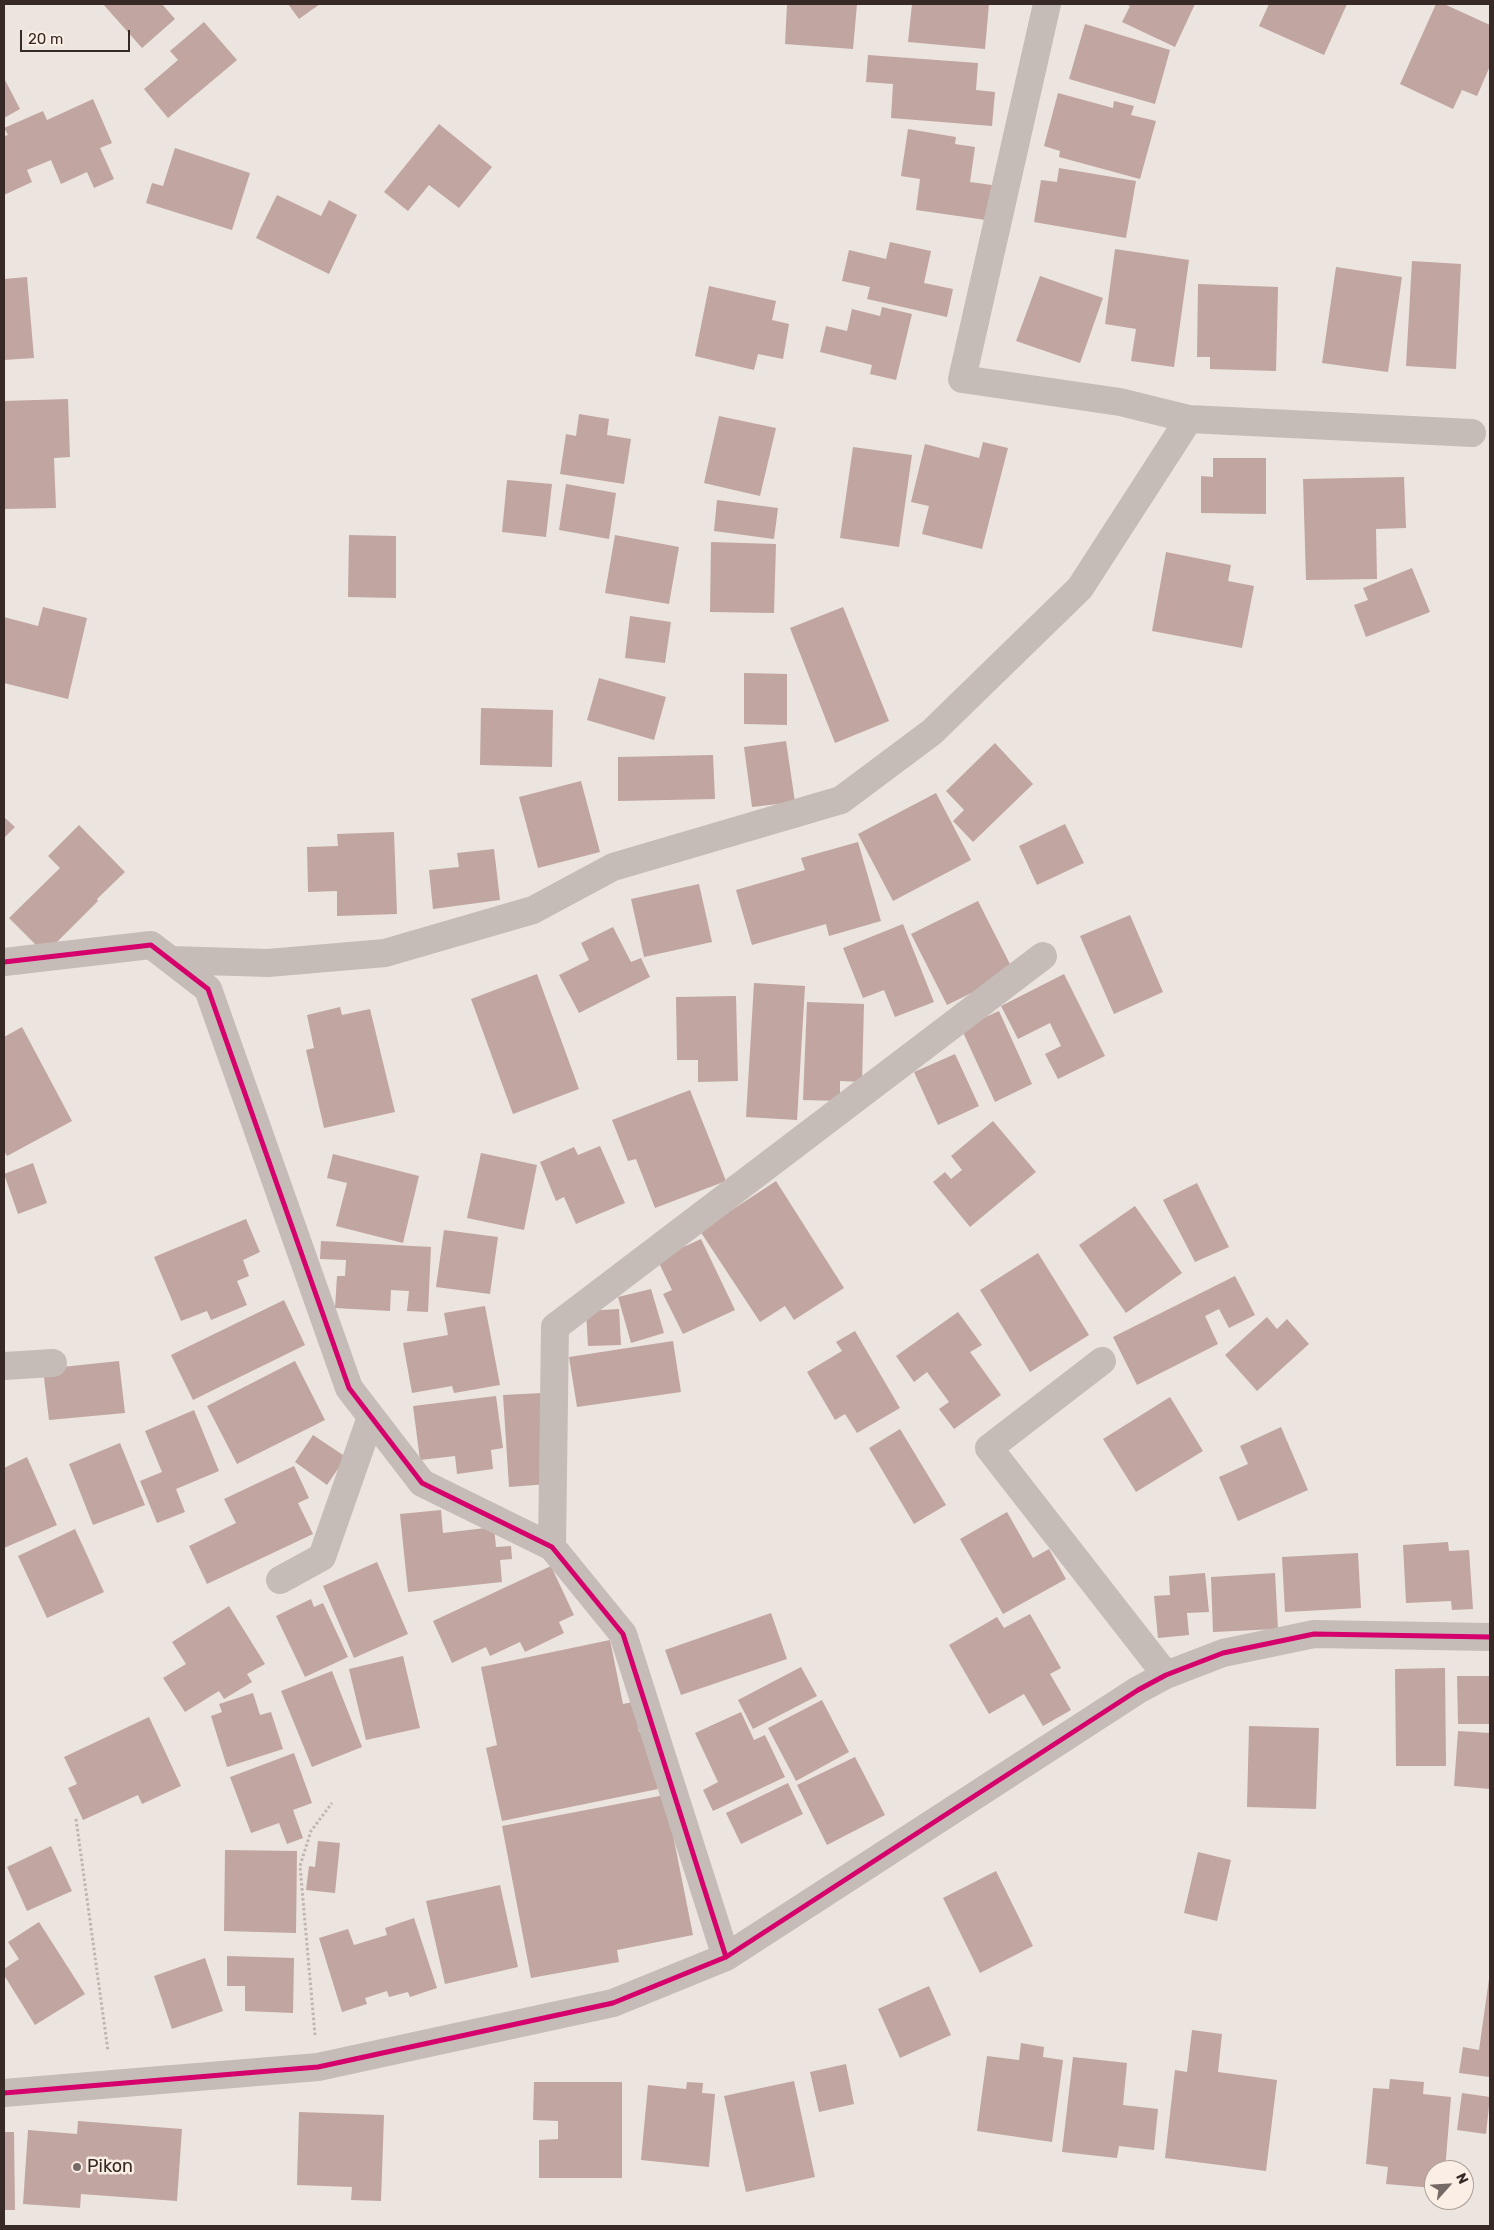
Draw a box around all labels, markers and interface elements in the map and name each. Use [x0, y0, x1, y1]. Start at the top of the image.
scale bar [22, 20, 132, 52]
text: 20 m [28, 30, 63, 48]
place label: Pikon [87, 2156, 133, 2178]
north arrow [1424, 2160, 1474, 2210]
marker: Pikon [71, 2161, 83, 2173]
text: N [1452, 2170, 1472, 2187]

